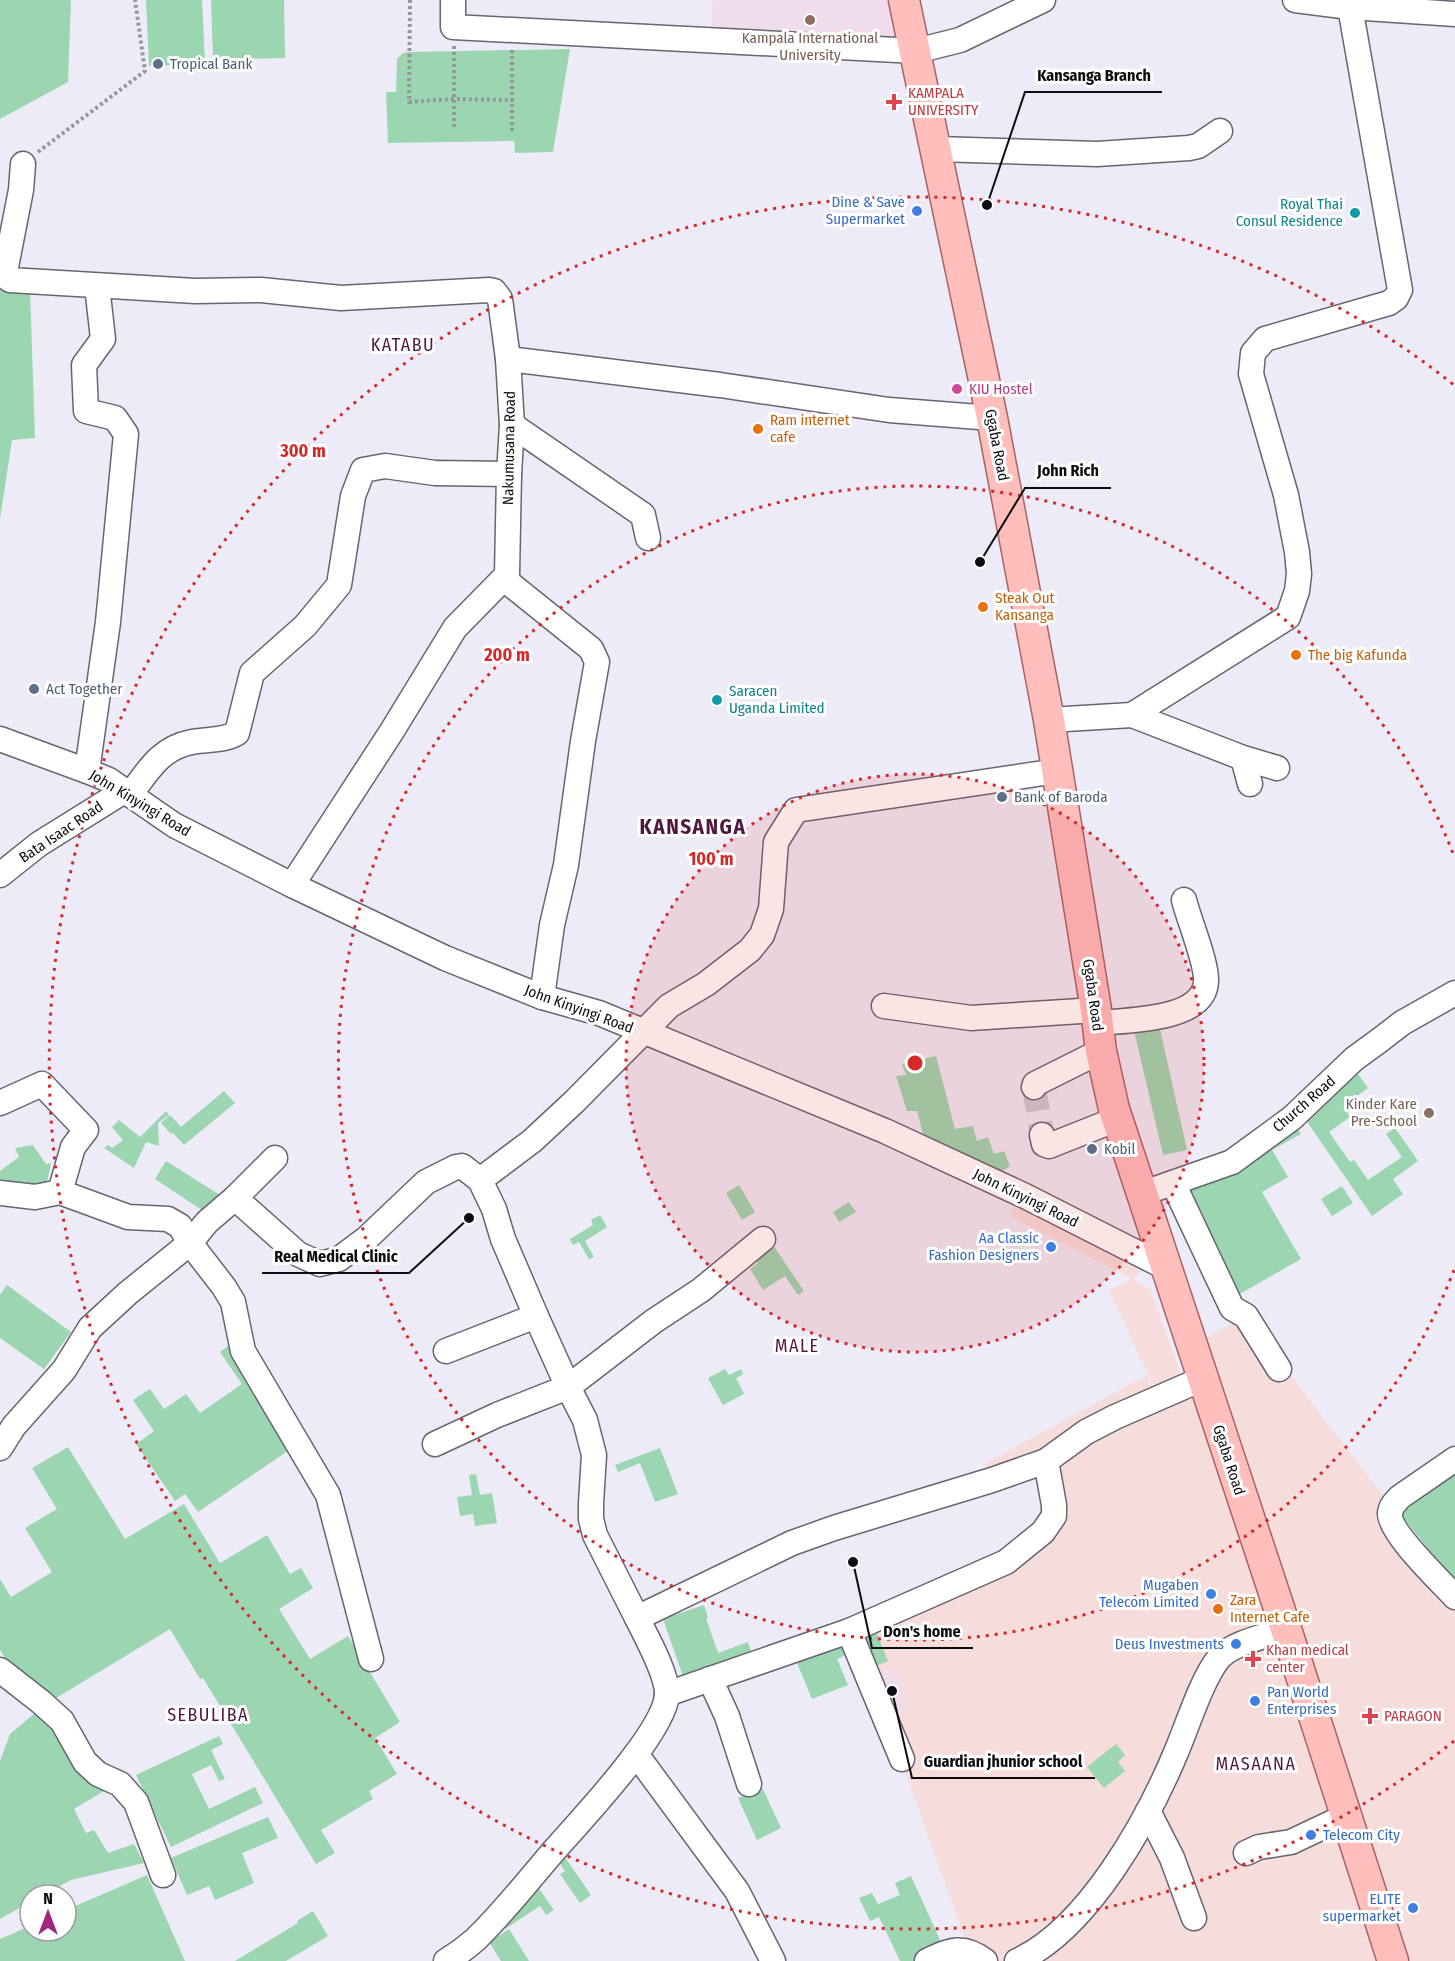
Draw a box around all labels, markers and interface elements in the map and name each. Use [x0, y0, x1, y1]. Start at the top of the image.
marker: Kampala International University [803, 13, 817, 27]
place label: Kampala International University [742, 29, 878, 64]
place label: Tropical Bank [170, 55, 252, 73]
marker: Tropical Bank [151, 57, 165, 71]
callout: Kansanga Branch [1025, 58, 1162, 92]
text: Kansanga Branch [1037, 66, 1151, 85]
place label: KAMPALA UNIVERSITY [908, 84, 979, 119]
marker: KAMPALA UNIVERSITY [885, 93, 903, 111]
place label: Dine & Save Supermarket [826, 193, 905, 228]
place label: Royal Thai Consul Residence [1236, 195, 1343, 230]
marker: Dine & Save Supermarket [910, 204, 924, 218]
marker: Royal Thai Consul Residence [1348, 206, 1362, 220]
district label: KATABU [371, 334, 435, 356]
place label: KIU Hostel [969, 380, 1033, 398]
marker: KIU Hostel [950, 382, 964, 396]
street label: Nakumusana Road [499, 391, 519, 505]
street label: Ggaba Road [981, 408, 1013, 482]
place label: Ram internet cafe [770, 411, 850, 446]
marker: Ram internet cafe [751, 422, 765, 436]
text: 300 m [279, 440, 326, 462]
callout: John Rich [1025, 454, 1111, 488]
text: John Rich [1036, 461, 1099, 480]
place label: Steak Out Kansanga [995, 589, 1055, 624]
marker: Steak Out Kansanga [976, 600, 990, 614]
text: 200 m [483, 644, 530, 666]
place label: The big Kafunda [1308, 646, 1407, 664]
marker: The big Kafunda [1289, 648, 1303, 662]
place label: Act Together [46, 680, 123, 698]
marker: Act Together [27, 682, 41, 696]
place label: Saracen Uganda Limited [729, 682, 825, 717]
marker: Saracen Uganda Limited [710, 693, 724, 707]
street label: John Kinyingi Road [86, 766, 194, 840]
place label: Bank of Baroda [1014, 788, 1108, 806]
marker: Bank of Baroda [995, 790, 1009, 804]
street label: Bata Isaac Road [16, 797, 106, 867]
district label: KANSANGA [640, 814, 746, 840]
text: 100 m [689, 848, 733, 870]
street label: Ggaba Road [1079, 958, 1107, 1032]
street label: John Kinyingi Road [522, 981, 636, 1037]
centre of rings [905, 1053, 925, 1073]
street label: Church Road [1269, 1072, 1339, 1136]
place label: Kinder Kare Pre-School [1346, 1095, 1417, 1130]
marker: Kinder Kare Pre-School [1422, 1106, 1436, 1120]
place label: Kobil [1104, 1140, 1135, 1158]
marker: Kobil [1085, 1142, 1099, 1156]
street label: John Kinyingi Road [971, 1165, 1081, 1231]
place label: Aa Classic Fashion Designers [929, 1229, 1040, 1264]
callout: Real Medical Clinic [262, 1239, 409, 1273]
marker: Aa Classic Fashion Designers [1044, 1240, 1058, 1254]
text: Real Medical Clinic [274, 1247, 398, 1266]
district label: MALE [775, 1335, 819, 1357]
street label: Ggaba Road [1209, 1423, 1249, 1497]
place label: Mugaben Telecom Limited [1099, 1576, 1199, 1611]
marker: Mugaben Telecom Limited [1204, 1587, 1218, 1601]
place label: Zara Internet Cafe [1230, 1591, 1310, 1626]
marker: Zara Internet Cafe [1211, 1602, 1225, 1616]
callout: Don's home [872, 1614, 973, 1648]
text: Don's home [883, 1622, 961, 1641]
place label: Deus Investments [1115, 1635, 1224, 1653]
marker: Deus Investments [1229, 1637, 1243, 1651]
place label: Khan medical center [1266, 1641, 1349, 1676]
marker: Khan medical center [1244, 1650, 1262, 1668]
place label: Pan World Enterprises [1267, 1683, 1336, 1718]
marker: Pan World Enterprises [1248, 1694, 1262, 1708]
district label: SEBULIBA [167, 1704, 249, 1726]
marker: PARAGON [1361, 1707, 1379, 1725]
place label: PARAGON [1384, 1707, 1442, 1725]
callout: Guardian jhunior school [912, 1744, 1095, 1778]
text: Guardian jhunior school [924, 1752, 1083, 1771]
district label: MASAANA [1216, 1753, 1296, 1775]
place label: Telecom City [1323, 1826, 1400, 1844]
marker: Telecom City [1304, 1828, 1318, 1842]
north arrow [18, 1883, 78, 1943]
text: N [43, 1889, 53, 1908]
place label: ELITE supermarket [1323, 1890, 1401, 1925]
marker: ELITE supermarket [1406, 1901, 1420, 1915]

